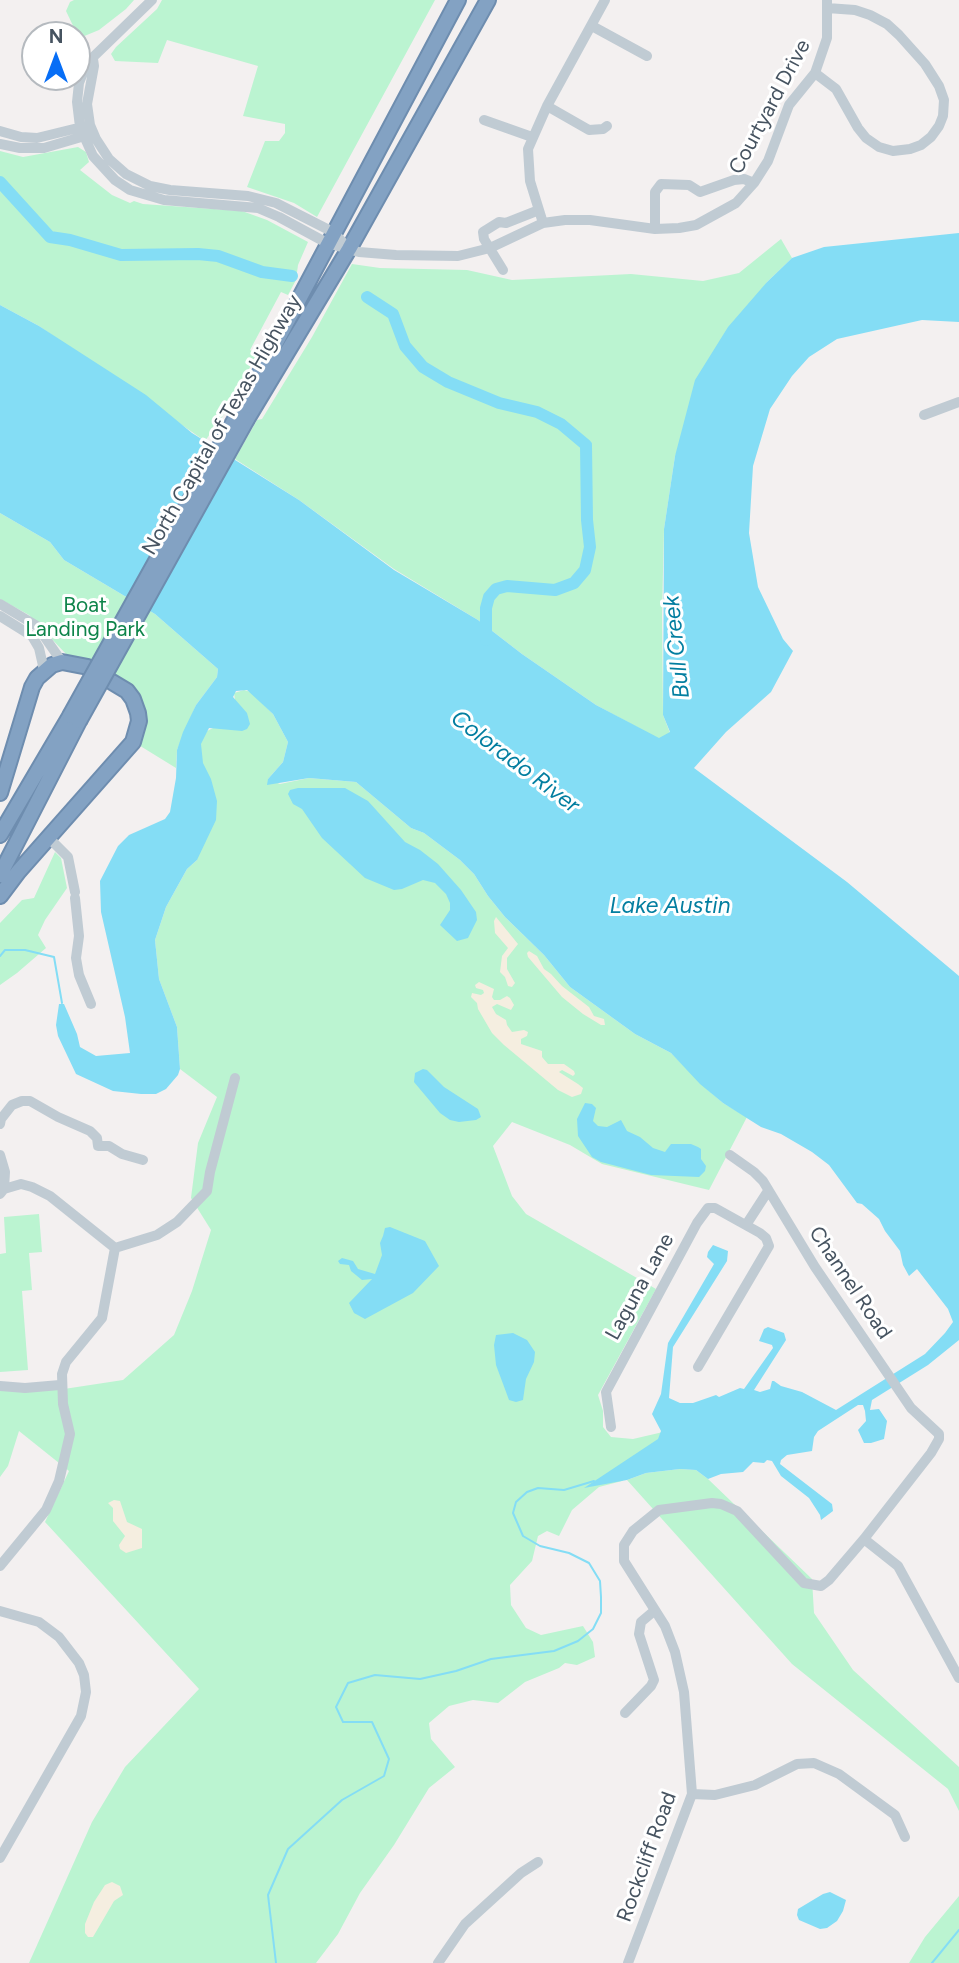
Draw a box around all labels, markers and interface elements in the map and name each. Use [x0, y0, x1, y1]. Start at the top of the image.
north arrow [21, 21, 91, 91]
text: N [49, 25, 63, 48]
street label: Courtyard Drive [724, 35, 816, 179]
street label: North Capital of Texas Highway [137, 290, 307, 560]
park label: Boat Landing Park [25, 593, 145, 643]
water label: Bull Creek [658, 594, 696, 700]
water label: Colorado River [445, 705, 585, 819]
water label: Lake Austin [609, 892, 731, 920]
street label: Channel Road [803, 1222, 897, 1344]
street label: Laguna Lane [600, 1229, 680, 1345]
street label: Rockcliff Road [612, 1789, 682, 1925]

